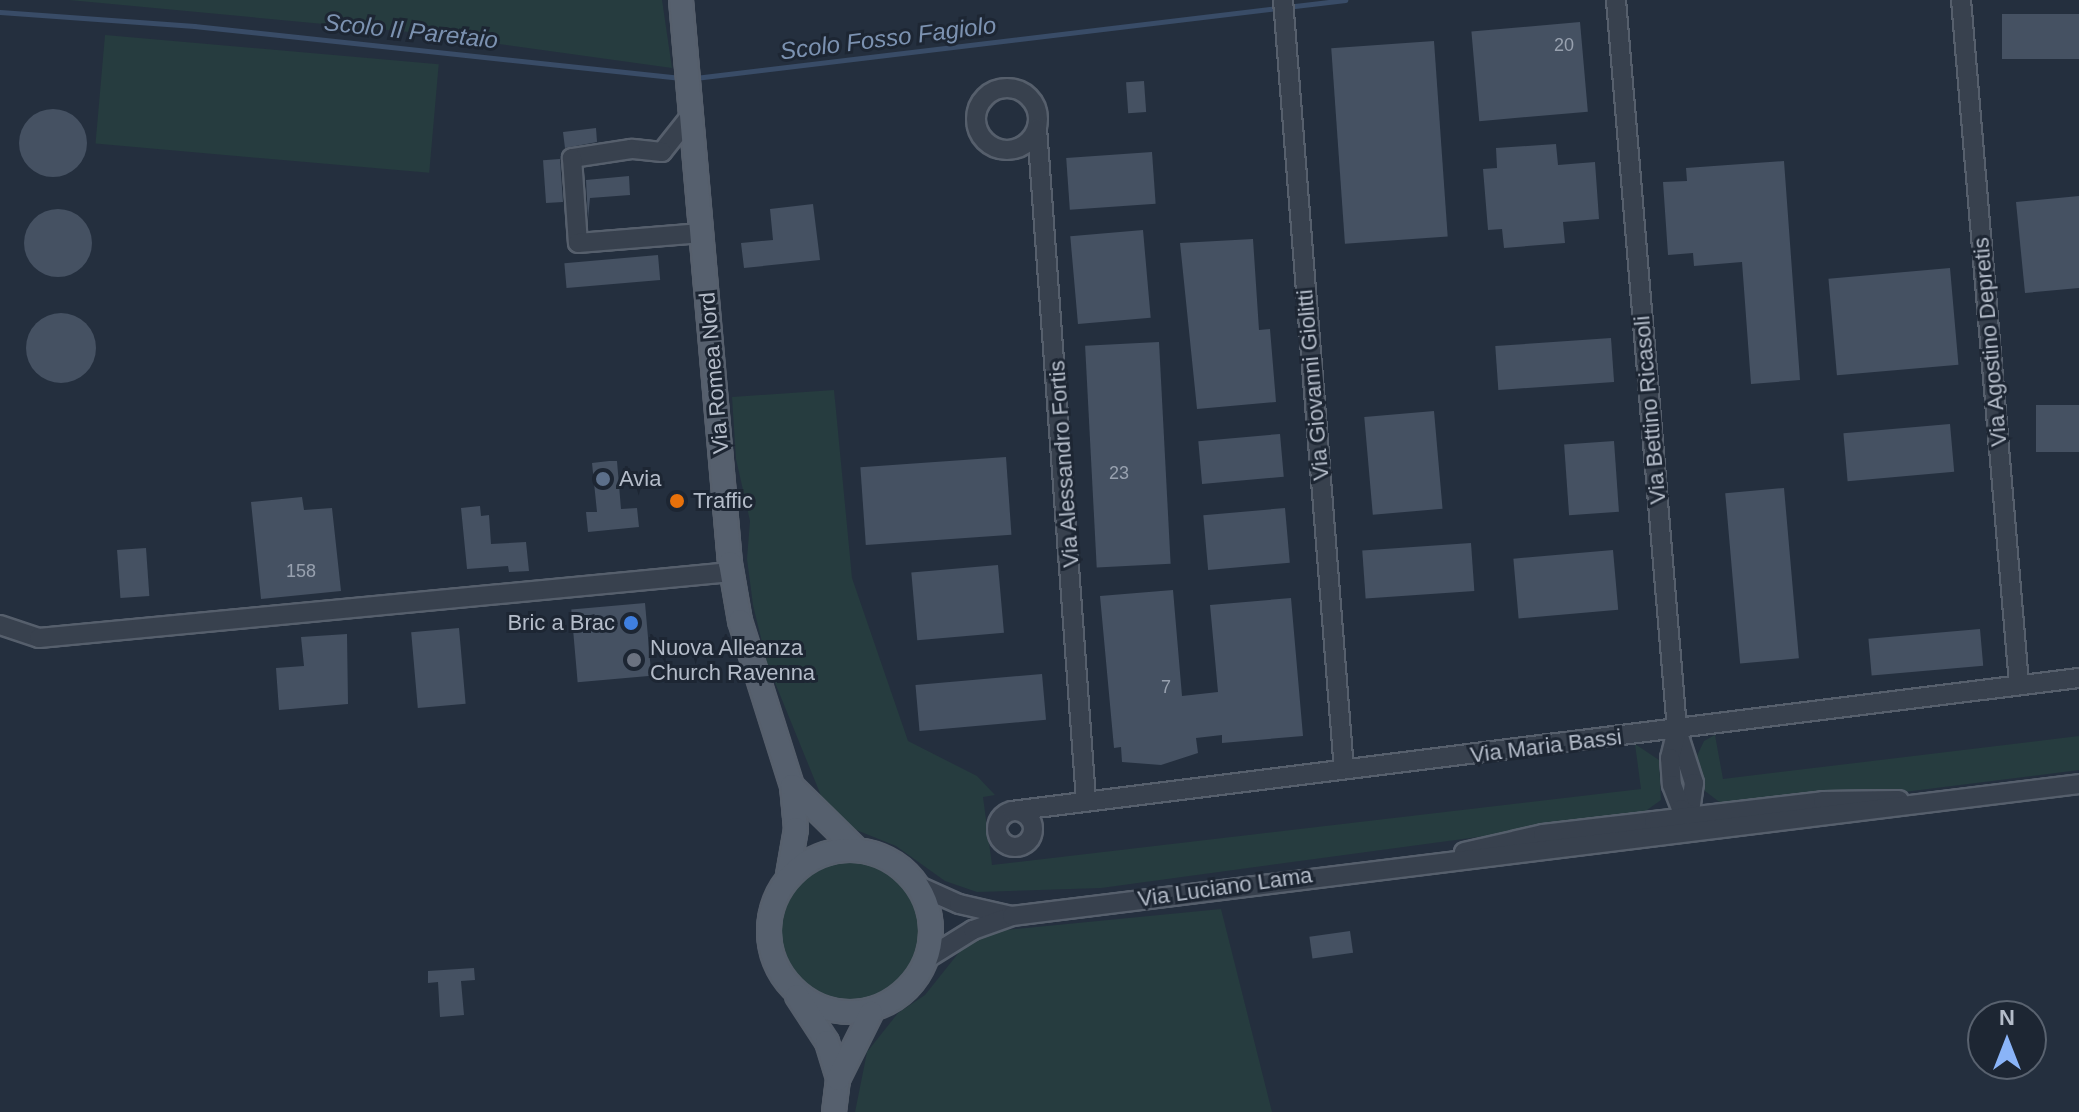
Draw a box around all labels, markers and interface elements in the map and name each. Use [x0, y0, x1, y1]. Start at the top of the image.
water label: Scolo Il Paretaio [323, 8, 499, 54]
water label: Scolo Fosso Fagiolo [778, 10, 998, 66]
house number: 20 [1554, 34, 1574, 56]
street label: Via Agostino Depretis [1968, 236, 2012, 448]
street label: Via Giovanni Giolitti [1292, 288, 1334, 482]
street label: Via Romea Nord [694, 291, 734, 455]
street label: Via Bettino Ricasoli [1629, 315, 1671, 505]
street label: Via Alessandro Fortis [1044, 359, 1084, 569]
house number: 23 [1109, 462, 1129, 484]
place label: Avia [619, 466, 661, 492]
marker: Avia [594, 470, 612, 488]
place label: Traffic [693, 488, 753, 514]
marker: Traffic [668, 492, 686, 510]
house number: 158 [286, 560, 316, 582]
place label: Bric a Brac [507, 610, 615, 636]
marker: Bric a Brac [622, 614, 640, 632]
place label: Nuova Alleanza Church Ravenna [650, 634, 815, 686]
marker: Nuova Alleanza Church Ravenna [625, 651, 643, 669]
house number: 7 [1161, 676, 1171, 698]
street label: Via Maria Bassi [1469, 724, 1623, 768]
street label: Via Luciano Lama [1136, 862, 1314, 912]
north arrow [1967, 1000, 2047, 1080]
text: N [1999, 1005, 2015, 1030]

